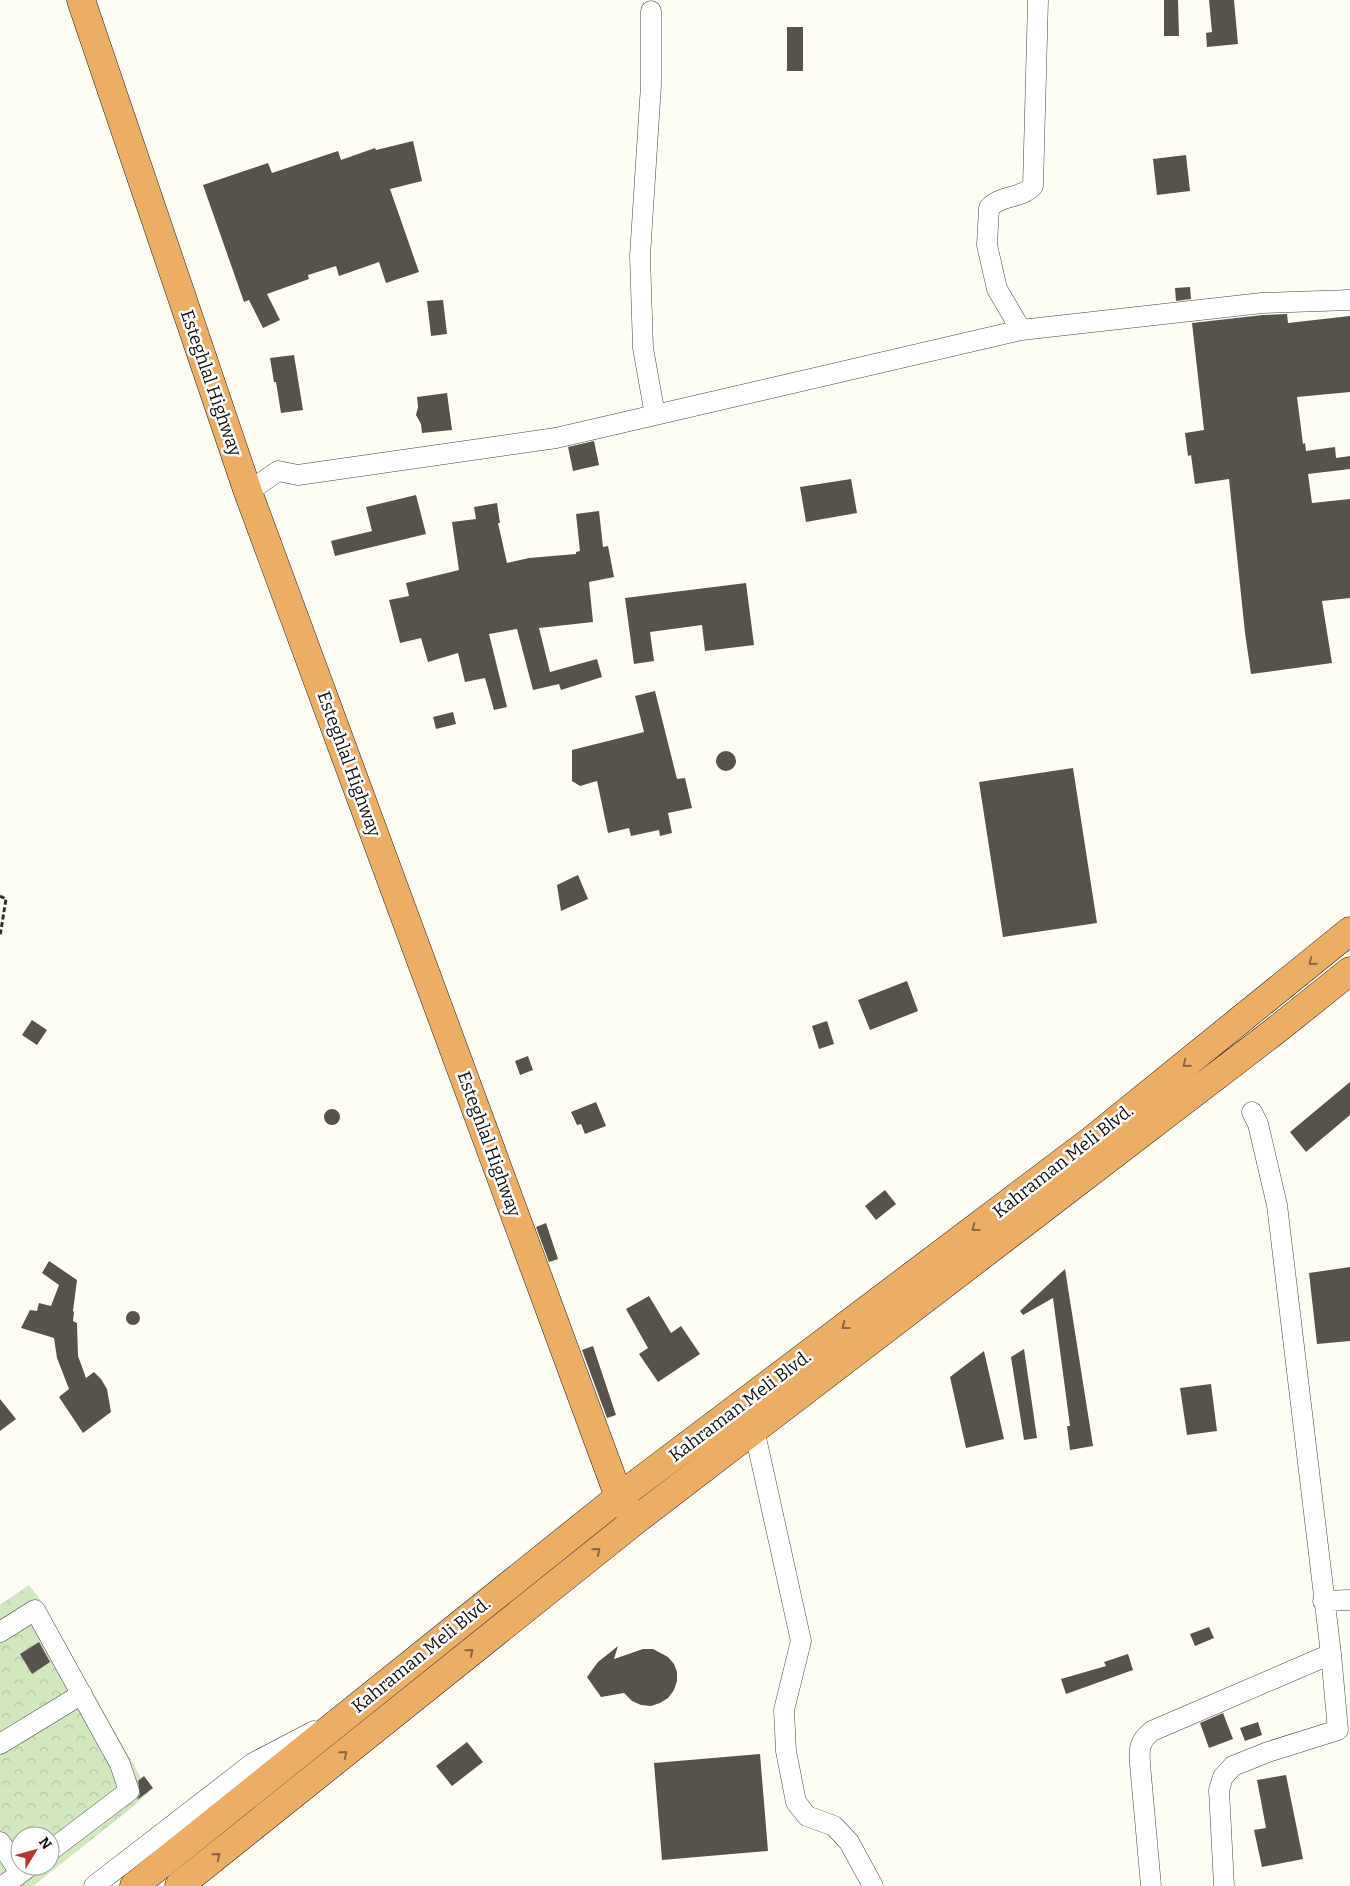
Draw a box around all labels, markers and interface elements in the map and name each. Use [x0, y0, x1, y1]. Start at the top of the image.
street label: Esteghlal Highway [176, 307, 247, 460]
street label: Esteghlal Highway [312, 688, 386, 840]
one-way arrow [1309, 956, 1318, 964]
one-way arrow [1183, 1059, 1192, 1067]
street label: Esteghlal Highway [452, 1068, 526, 1220]
street label: Kahraman Meli Blvd. [989, 1099, 1137, 1223]
one-way arrow [972, 1223, 981, 1231]
one-way arrow [842, 1321, 851, 1329]
street label: Kahraman Meli Blvd. [665, 1346, 815, 1466]
one-way arrow [591, 1548, 600, 1556]
street label: Kahraman Meli Blvd. [347, 1592, 495, 1718]
one-way arrow [465, 1649, 474, 1658]
one-way arrow [338, 1750, 347, 1759]
north arrow [10, 1826, 60, 1876]
text: N [35, 1834, 55, 1853]
one-way arrow [211, 1853, 220, 1861]

